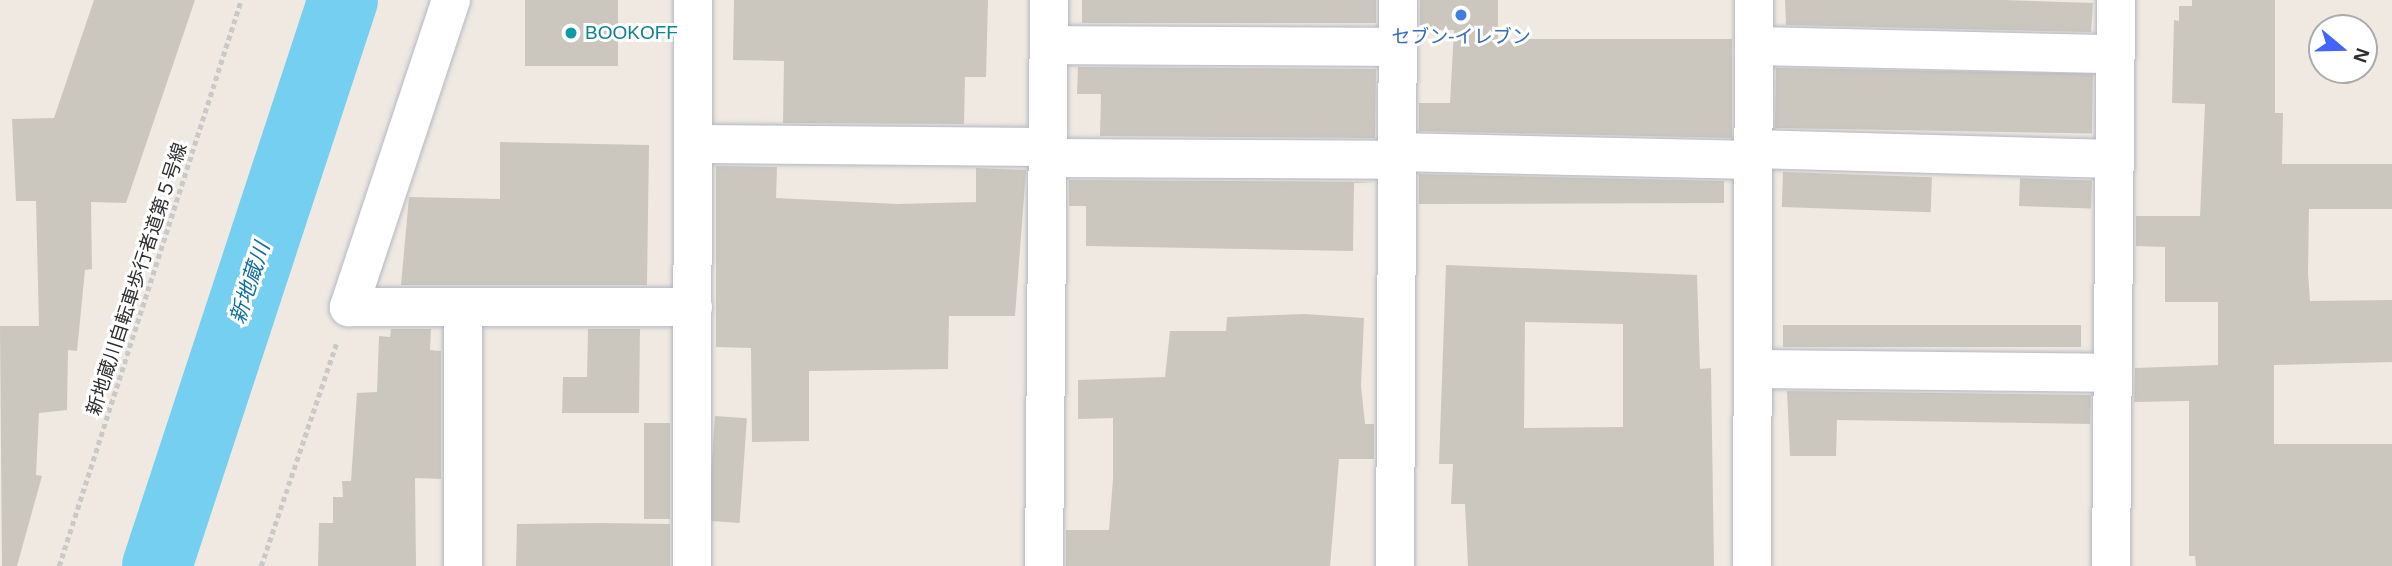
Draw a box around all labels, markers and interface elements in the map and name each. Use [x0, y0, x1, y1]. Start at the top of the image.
marker: セブン-イレブン [1453, 7, 1469, 23]
north arrow [2308, 14, 2378, 84]
place label: BOOKOFF [585, 22, 678, 44]
marker: BOOKOFF [563, 25, 579, 41]
place label: セブン-イレブン [1391, 26, 1531, 48]
text: N [2349, 45, 2374, 65]
street label: 新地蔵川自転車歩行者道第５号線 [82, 140, 192, 418]
water label: 新地蔵川 [225, 239, 275, 327]

